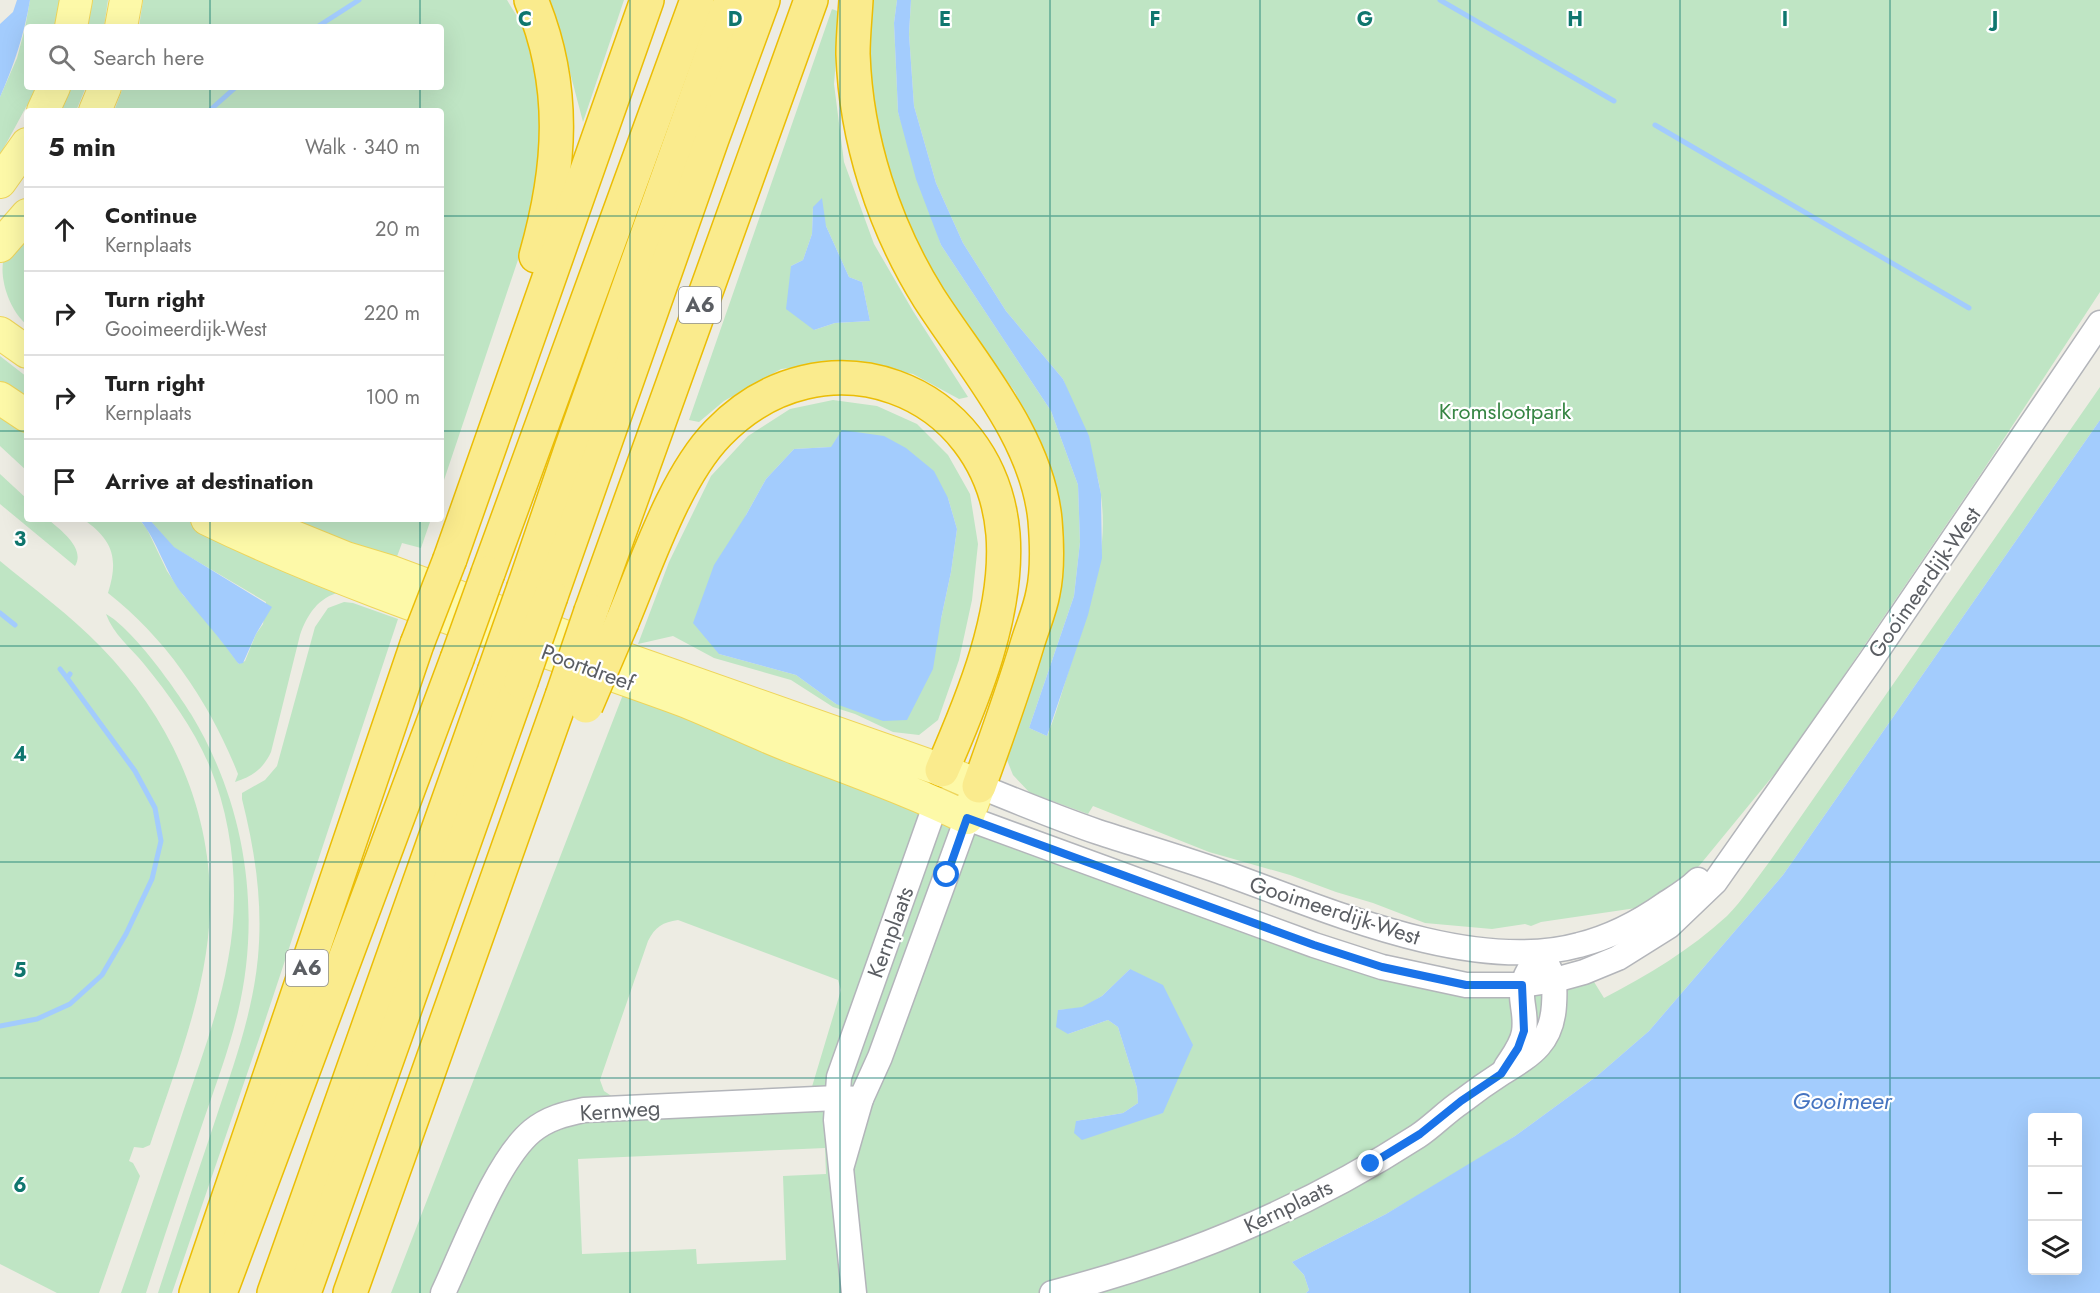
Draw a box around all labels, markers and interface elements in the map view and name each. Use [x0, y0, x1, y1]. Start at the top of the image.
text: C [518, 5, 532, 34]
text: D [728, 5, 742, 34]
text: E [939, 5, 951, 34]
text: F [1149, 5, 1161, 34]
text: G [1357, 5, 1373, 34]
text: H [1567, 5, 1583, 34]
text: I [1782, 5, 1788, 34]
text: J [1988, 5, 1998, 34]
search box [24, 24, 444, 90]
icon: search [45, 41, 78, 74]
text: Search here [93, 41, 204, 73]
text: 5 min [48, 128, 116, 166]
text: Walk · 340 m [305, 133, 420, 162]
text: Continue [105, 199, 197, 231]
icon: ahead [48, 213, 81, 246]
text: 20 m [375, 215, 420, 244]
text: Kernplaats [105, 231, 191, 260]
text: Turn right [105, 283, 205, 315]
road number: A6 [679, 287, 721, 323]
icon: right [48, 297, 81, 330]
text: 220 m [364, 299, 420, 328]
text: Gooimeerdijk-West [105, 315, 267, 344]
text: Turn right [105, 367, 205, 399]
icon: right [48, 381, 81, 414]
text: 100 m [365, 383, 420, 412]
park label: Kromslootpark [1439, 395, 1572, 427]
text: Kernplaats [105, 399, 191, 428]
icon: arrive [48, 465, 81, 498]
text: Arrive at destination [105, 465, 314, 497]
street label: Gooimeerdijk-West [1860, 499, 1988, 664]
text: 3 [14, 525, 26, 554]
street label: Poortdreef [537, 635, 640, 699]
text: 4 [13, 740, 27, 769]
route start [933, 861, 959, 887]
street label: Gooimeerdijk-West [1246, 867, 1425, 953]
street label: Kernplaats [859, 882, 921, 982]
road number: A6 [286, 950, 328, 986]
text: 5 [14, 956, 27, 985]
water label: Gooimeer [1792, 1083, 1894, 1118]
street label: Kernweg [579, 1091, 661, 1129]
map controls [2028, 1113, 2082, 1275]
button: + [2028, 1113, 2082, 1167]
route end [1357, 1150, 1383, 1176]
button: − [2028, 1167, 2082, 1221]
text: 6 [13, 1171, 27, 1200]
street label: Kernplaats [1238, 1171, 1338, 1241]
button: layers [2028, 1221, 2082, 1275]

